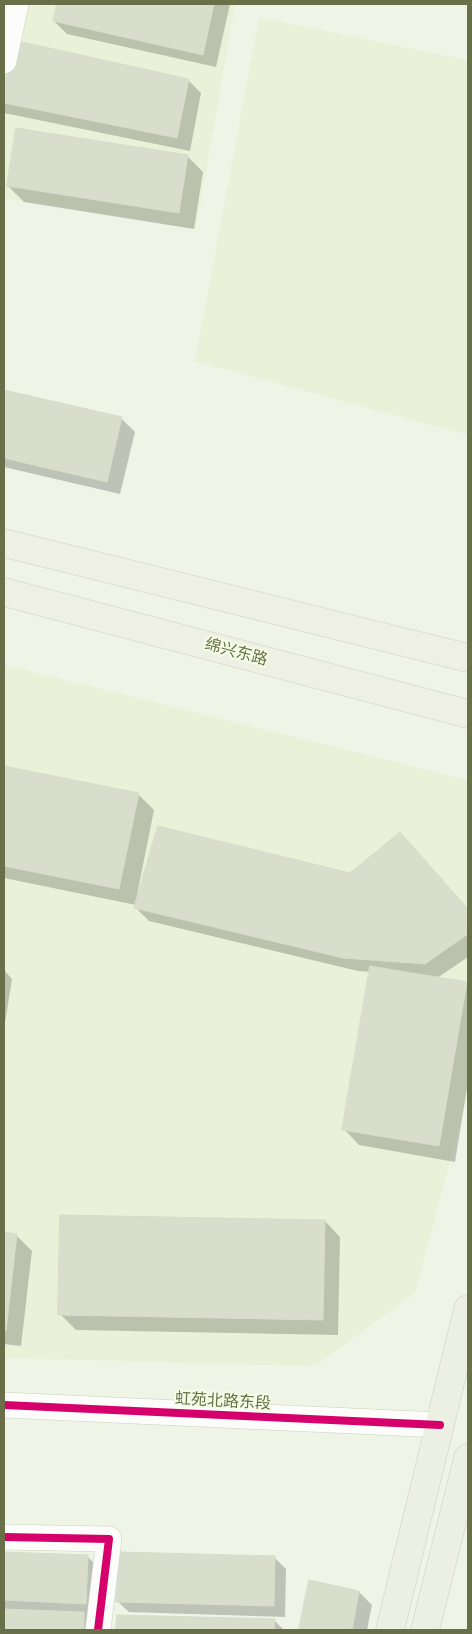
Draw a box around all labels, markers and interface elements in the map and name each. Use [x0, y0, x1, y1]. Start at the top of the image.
street label: 绵兴东路 [203, 635, 269, 671]
street label: 虹苑北路东段 [175, 1390, 271, 1414]

